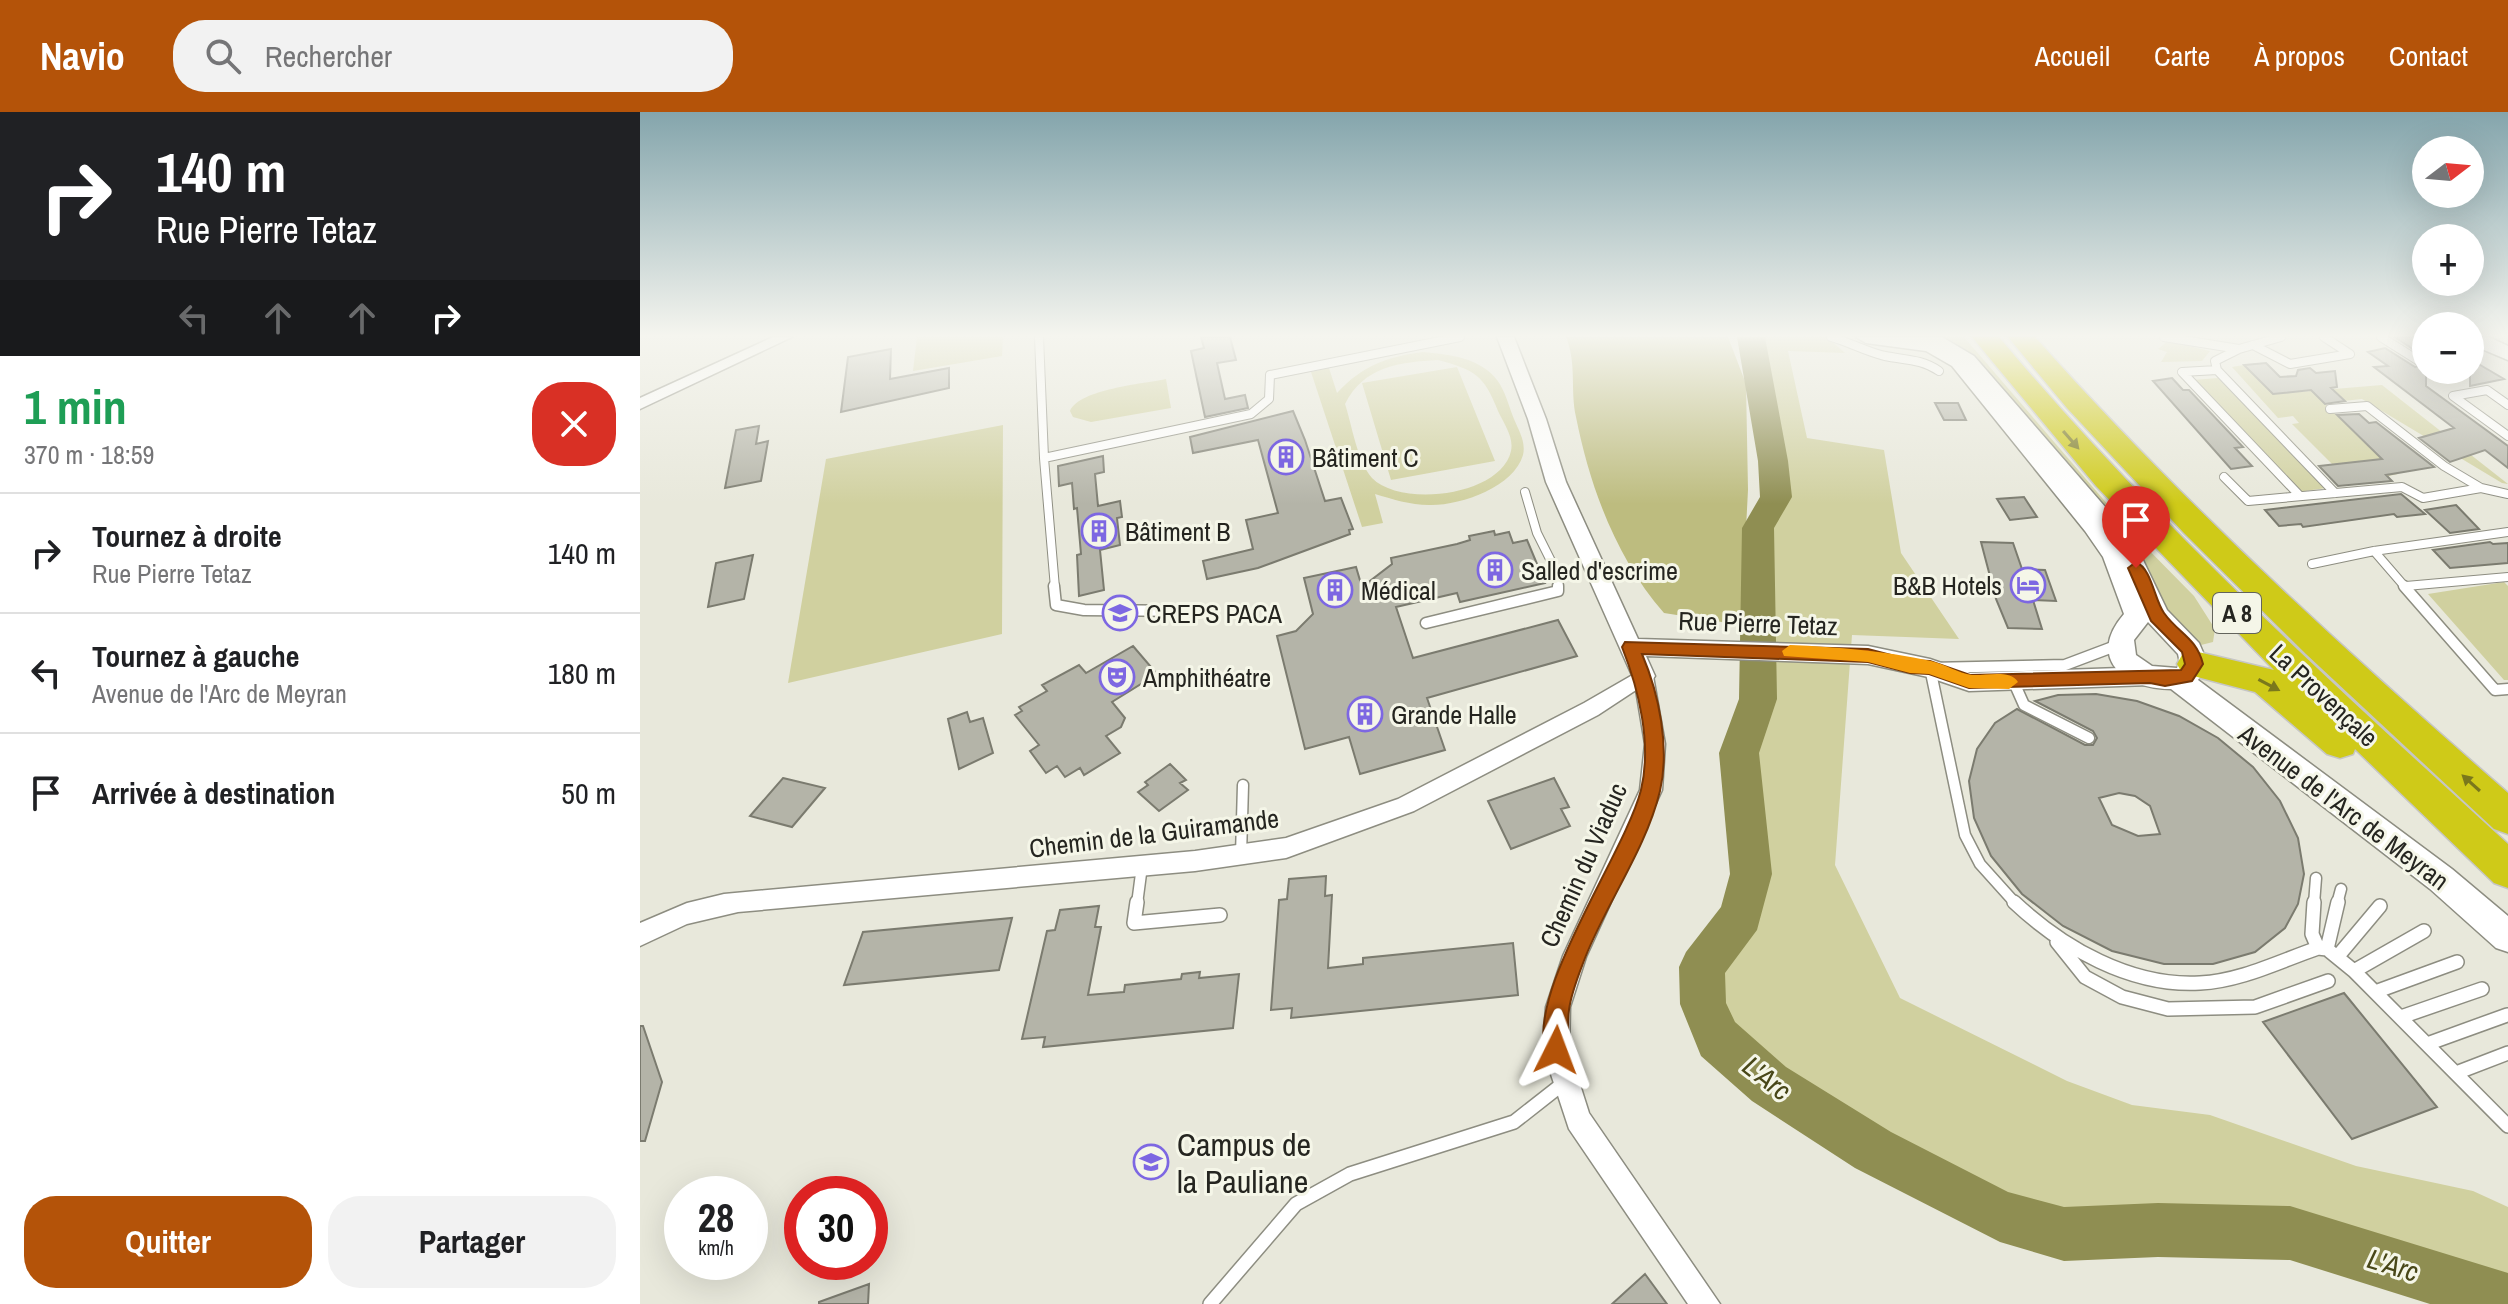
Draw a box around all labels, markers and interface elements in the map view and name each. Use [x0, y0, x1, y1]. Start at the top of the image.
search box [173, 20, 733, 92]
text: Navio [40, 31, 125, 82]
icon: search [201, 34, 245, 78]
text: Rechercher [265, 36, 392, 76]
text: Accueil [2035, 37, 2110, 75]
text: Carte [2154, 37, 2210, 75]
text: À propos [2254, 37, 2345, 75]
text: Contact [2389, 37, 2468, 75]
text: 140 m [156, 134, 286, 209]
north arrow [2412, 136, 2484, 208]
map controls [2412, 136, 2484, 384]
icon: right [24, 144, 128, 248]
text: Rue Pierre Tetaz [156, 206, 377, 254]
button: + [2412, 224, 2484, 296]
icon: left [172, 296, 216, 340]
icon: ahead [256, 296, 300, 340]
icon: ahead [340, 296, 384, 340]
icon: right [424, 296, 468, 340]
button: − [2412, 312, 2484, 384]
text: 1 min [24, 374, 127, 439]
button: close [532, 382, 616, 466]
one-way arrow [2062, 429, 2079, 449]
text: 370 m · 18:59 [24, 437, 154, 472]
building icon: Bâtiment C [1267, 438, 1305, 476]
place label: Bâtiment C [1312, 440, 1419, 475]
pin [2102, 486, 2170, 568]
icon: arrive [2114, 498, 2158, 542]
building icon: Bâtiment B [1080, 512, 1118, 550]
place label: Bâtiment B [1125, 514, 1230, 549]
text: Tournez à droite [92, 516, 282, 556]
icon: right [24, 531, 68, 575]
text: 140 m [548, 533, 616, 573]
building icon: Salled d'escrime [1476, 551, 1514, 589]
place label: Salled d'escrime [1521, 553, 1678, 588]
text: Rue Pierre Tetaz [92, 556, 252, 591]
hotel icon: B&B Hotels [2009, 566, 2047, 604]
place label: B&B Hotels [1893, 568, 2002, 603]
building icon: Médical [1316, 571, 1354, 609]
place label: Médical [1361, 573, 1436, 608]
road number: A 8 [2213, 593, 2261, 633]
school or university icon: CREPS PACA [1101, 594, 1139, 632]
place label: CREPS PACA [1146, 596, 1283, 631]
street label: Rue Pierre Tetaz [1678, 603, 1838, 643]
text: Tournez à gauche [92, 636, 299, 676]
street label: La Provençale [2262, 636, 2386, 754]
icon: left [24, 651, 68, 695]
text: 180 m [548, 653, 616, 693]
theatre icon: Amphithéatre [1098, 658, 1136, 696]
place label: Amphithéatre [1142, 660, 1271, 695]
text: Avenue de l'Arc de Meyran [92, 676, 347, 711]
one-way arrow [2258, 677, 2280, 691]
building icon: Grande Halle [1346, 695, 1384, 733]
place label: Grande Halle [1391, 697, 1517, 732]
street label: Avenue de l'Arc de Meyran [2231, 716, 2456, 898]
icon: arrive [24, 771, 68, 815]
text: Arrivée à destination [92, 773, 335, 813]
text: 50 m [561, 773, 616, 813]
one-way arrow [2461, 775, 2480, 793]
street label: Chemin du Viaduc [1531, 777, 1635, 953]
street label: Chemin de la Guiramande [1027, 800, 1281, 866]
position arrow [1514, 1008, 1598, 1092]
water label: L'Arc [1735, 1047, 1799, 1109]
place label: Campus de la Pauliane [1177, 1123, 1311, 1203]
school or university icon: Campus de la Pauliane [1132, 1143, 1170, 1181]
speed limit sign: 30 [784, 1176, 888, 1280]
text: 28 [698, 1191, 734, 1244]
button: Quitter [24, 1196, 312, 1288]
button: Partager [328, 1196, 616, 1288]
text: km/h [698, 1234, 734, 1261]
water label: L'Arc [2363, 1239, 2423, 1291]

